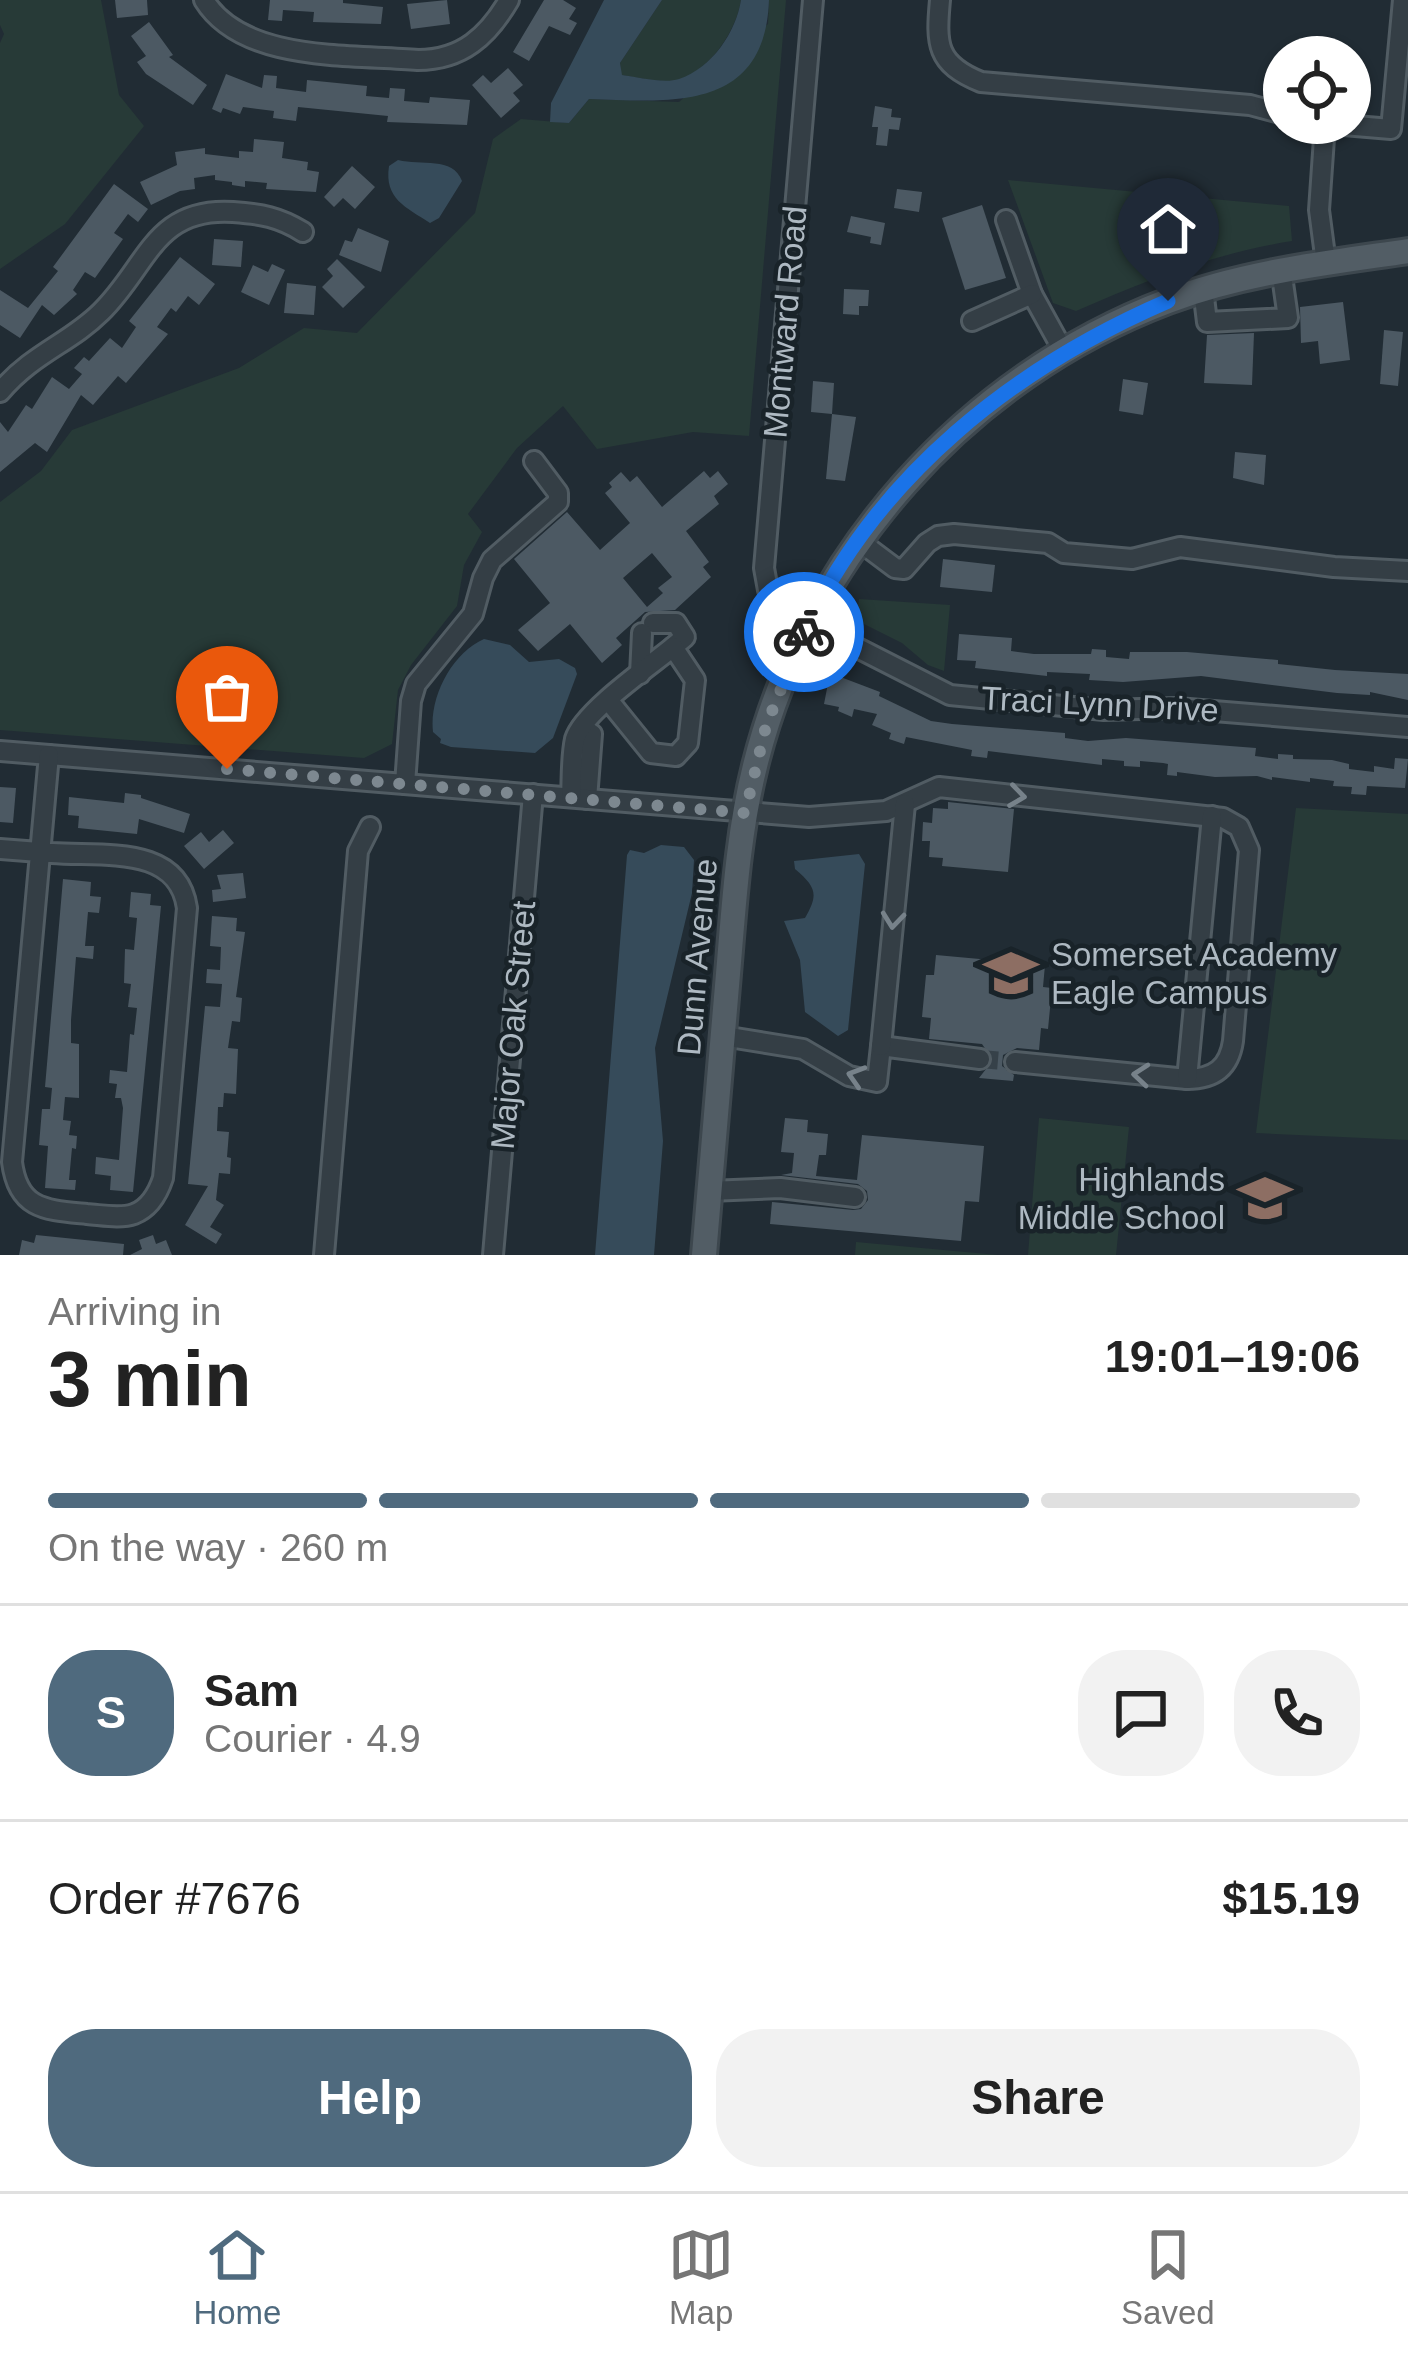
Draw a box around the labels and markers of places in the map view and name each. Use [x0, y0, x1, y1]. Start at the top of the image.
pin [1117, 178, 1219, 301]
pin [176, 646, 278, 769]
place label: Somerset Academy Eagle Campus [1051, 936, 1338, 1011]
school or university icon: Somerset Academy Eagle Campus [982, 944, 1040, 1002]
place label: Highlands Middle School [1018, 1161, 1225, 1236]
school or university icon: Highlands Middle School [1236, 1169, 1294, 1227]

